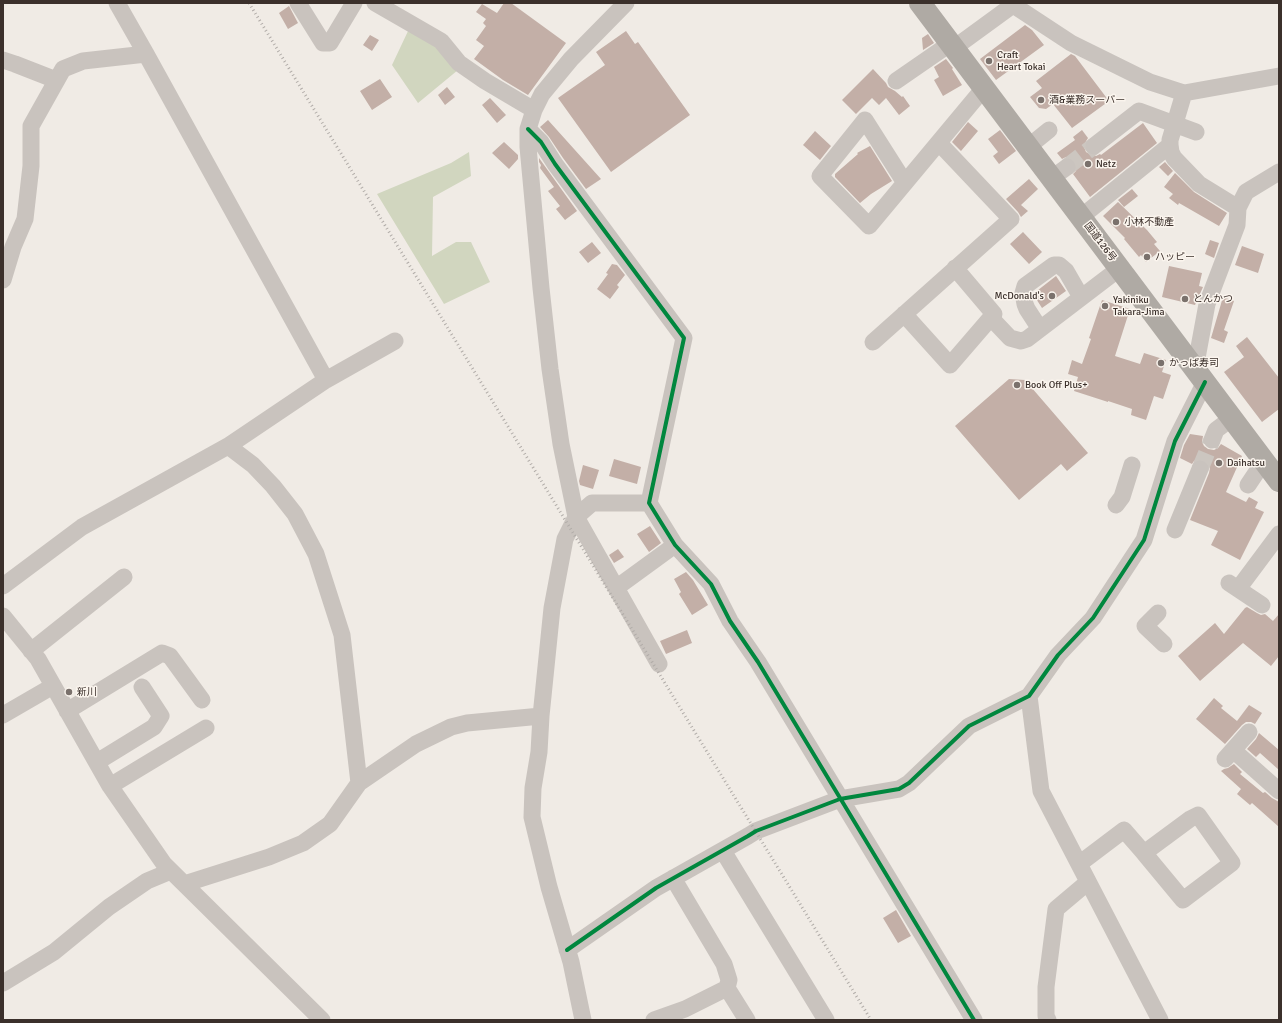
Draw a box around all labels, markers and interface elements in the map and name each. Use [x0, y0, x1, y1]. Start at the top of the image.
place label: Craft Heart Tokai [997, 49, 1046, 72]
marker: Craft Heart Tokai [984, 56, 994, 66]
place label: 酒&業務スーパー [1049, 94, 1125, 106]
marker: 酒&業務スーパー [1036, 95, 1046, 105]
place label: Netz [1096, 158, 1116, 170]
marker: Netz [1083, 159, 1093, 169]
place label: 小林不動產 [1124, 216, 1174, 228]
marker: 小林不動產 [1111, 217, 1121, 227]
street label: 国道126号 [1081, 220, 1119, 264]
place label: ハッピー [1155, 251, 1195, 263]
marker: ハッピー [1142, 252, 1152, 262]
place label: McDonald's [994, 290, 1044, 302]
marker: McDonald's [1047, 291, 1057, 301]
place label: とんかつ [1193, 293, 1233, 305]
place label: Yakiniku Takara-Jima [1113, 294, 1165, 318]
marker: とんかつ [1180, 294, 1190, 304]
marker: Yakiniku Takara-Jima [1100, 301, 1110, 311]
place label: かっぱ寿司 [1169, 357, 1219, 369]
marker: かっぱ寿司 [1156, 358, 1166, 368]
place label: Book Off Plus+ [1025, 379, 1088, 391]
marker: Book Off Plus+ [1012, 380, 1022, 390]
place label: Daihatsu [1227, 457, 1265, 469]
marker: Daihatsu [1214, 458, 1224, 468]
place label: 新川 [77, 686, 97, 698]
marker: 新川 [64, 687, 74, 697]

